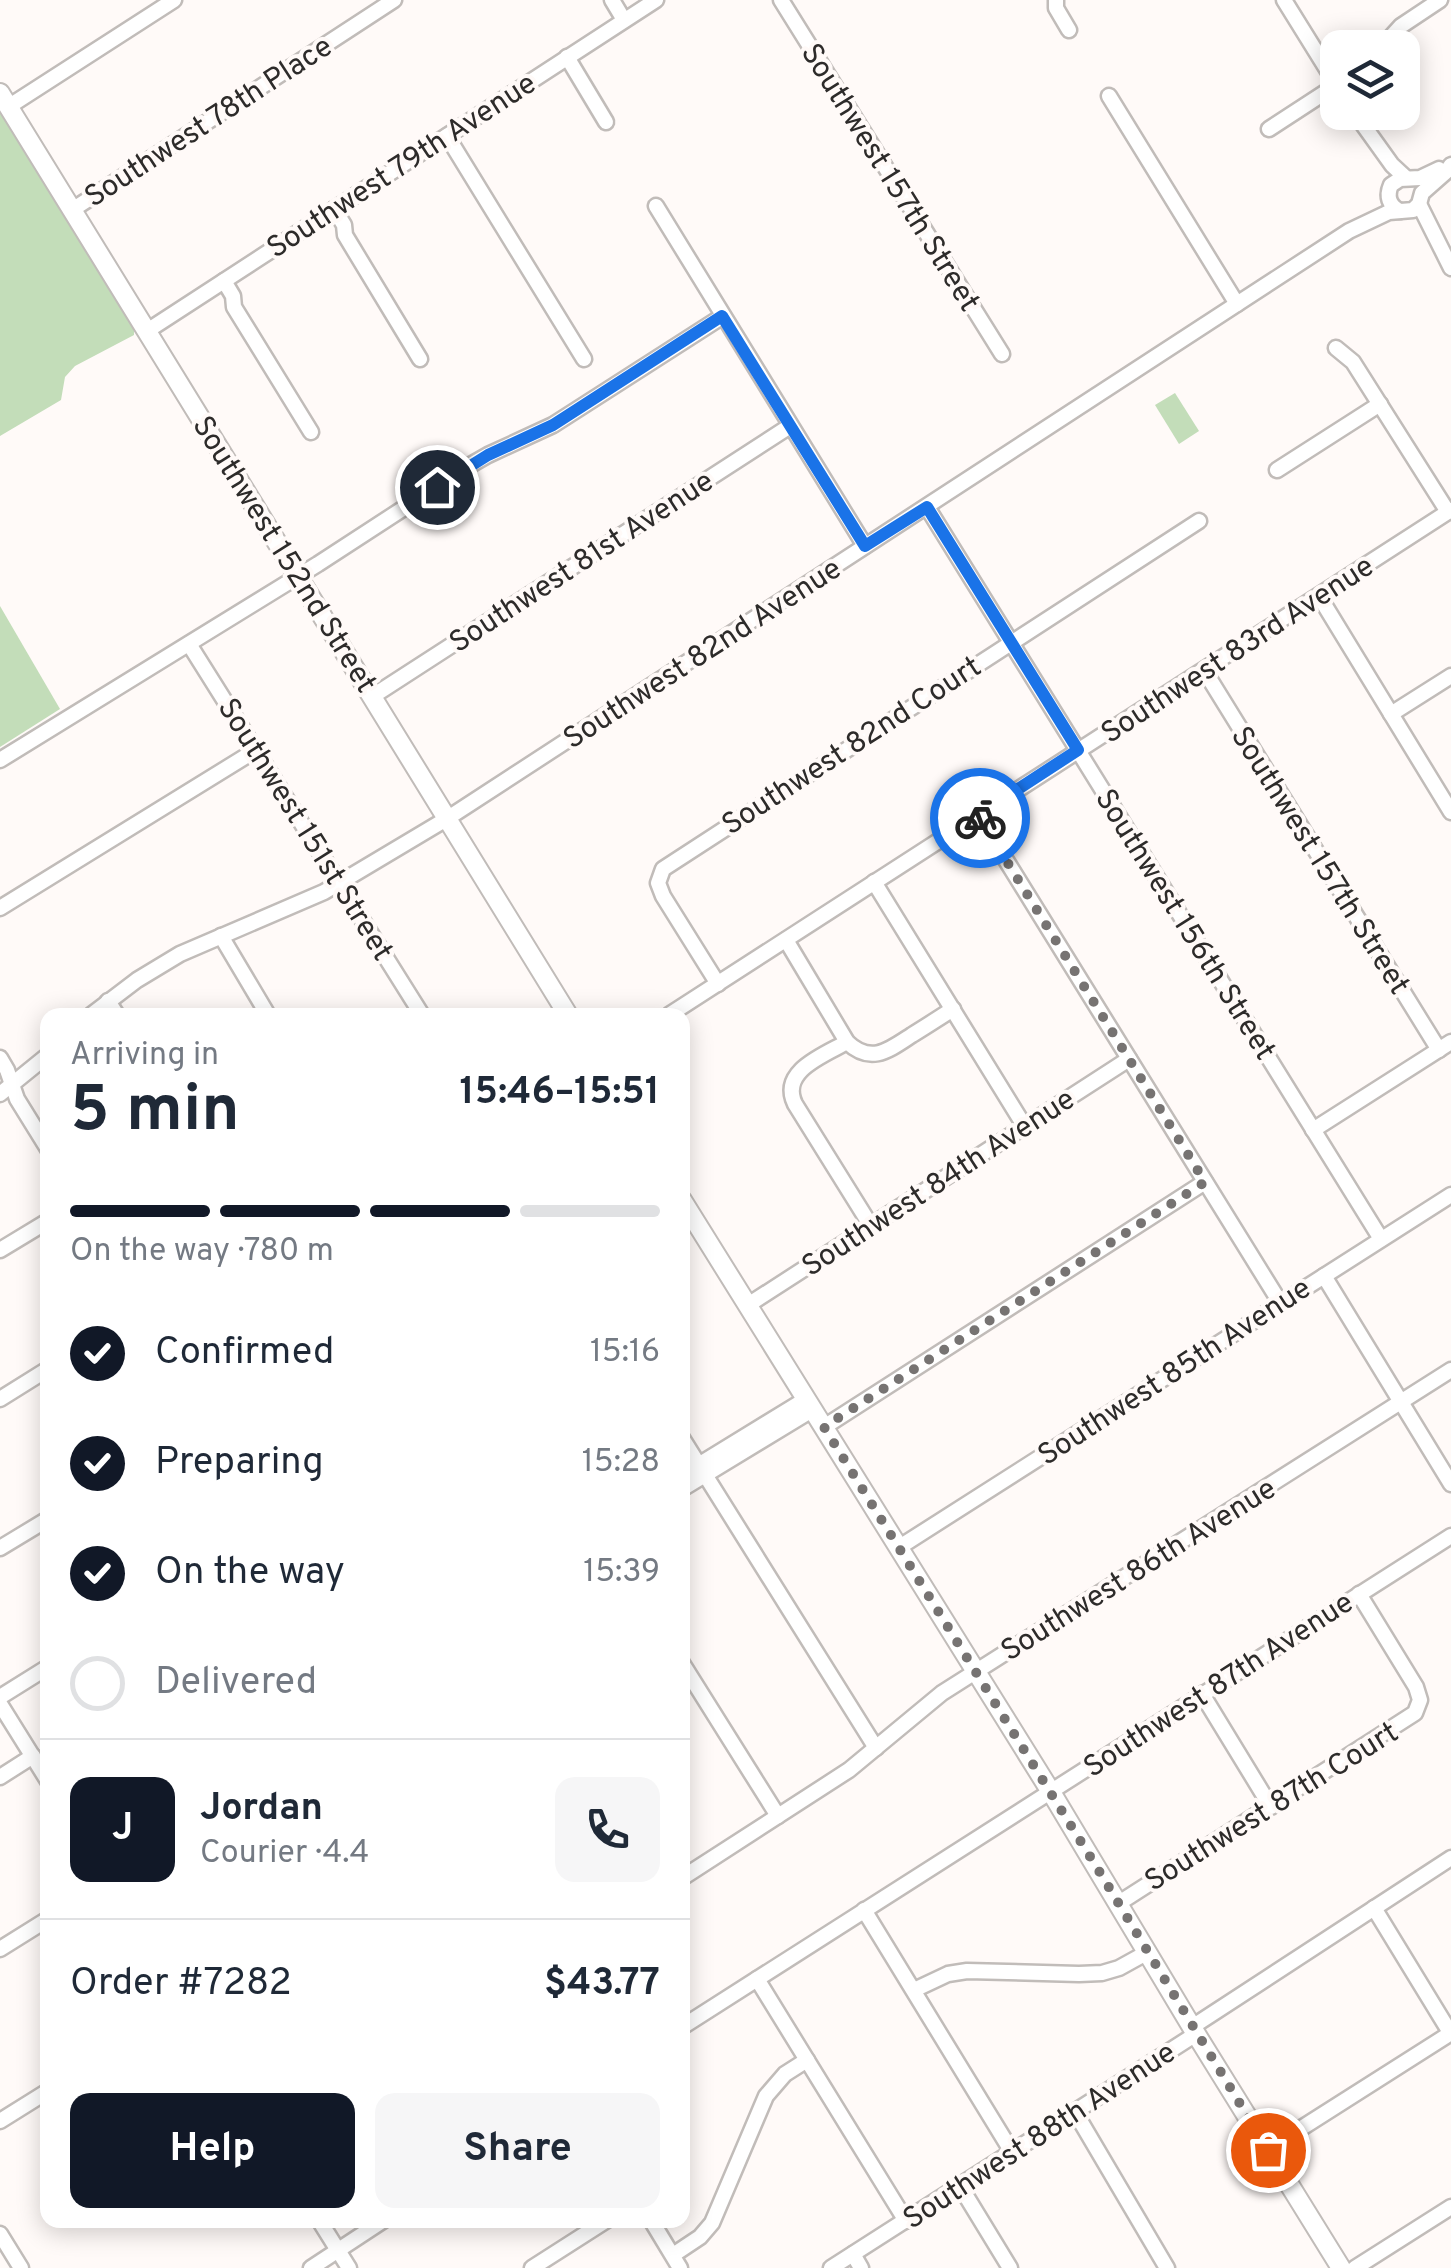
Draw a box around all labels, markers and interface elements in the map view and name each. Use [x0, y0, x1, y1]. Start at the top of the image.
street label: Southwest 78th Place [79, 29, 340, 217]
map controls [1320, 30, 1420, 130]
button: layers [1320, 30, 1420, 130]
street label: Southwest 157th Street [791, 37, 986, 319]
street label: Southwest 79th Avenue [261, 66, 544, 268]
street label: Southwest 152nd Street [183, 410, 383, 701]
pin [395, 445, 480, 530]
icon: home [410, 460, 465, 515]
street label: Southwest 81st Avenue [443, 464, 721, 662]
street label: Southwest 83rd Avenue [1095, 549, 1382, 753]
street label: Southwest 82nd Avenue [557, 551, 849, 759]
street label: Southwest 82nd Court [716, 649, 989, 845]
street label: Southwest 151st Street [208, 692, 400, 968]
street label: Southwest 157th Street [1221, 720, 1416, 1002]
courier [930, 768, 1030, 868]
street label: Southwest 156th Street [1085, 783, 1282, 1068]
icon: bike [953, 791, 1008, 846]
text: Arriving in [70, 1036, 219, 1076]
text: 15:46–15:51 [459, 1069, 660, 1118]
text: 5 min [70, 1072, 240, 1154]
street label: Southwest 84th Avenue [796, 1082, 1083, 1286]
text: On the way · 780 m [70, 1232, 334, 1272]
street label: Southwest 85th Avenue [1032, 1271, 1319, 1475]
icon: check [70, 1326, 125, 1381]
text: Confirmed [155, 1329, 334, 1378]
text: 15:16 [590, 1333, 660, 1373]
icon: check [70, 1436, 125, 1491]
text: Preparing [155, 1439, 324, 1488]
text: 15:28 [582, 1443, 660, 1483]
street label: Southwest 86th Avenue [995, 1471, 1284, 1671]
icon: check [70, 1546, 125, 1601]
text: On the way [155, 1549, 345, 1598]
text: 15:39 [583, 1553, 660, 1593]
street label: Southwest 87th Avenue [1078, 1585, 1361, 1787]
text: Delivered [155, 1659, 317, 1708]
street label: Southwest 87th Court [1139, 1715, 1406, 1901]
button: phone [555, 1777, 660, 1882]
text: Jordan [200, 1785, 323, 1834]
text: J [112, 1805, 133, 1854]
text: Courier · 4.4 [200, 1834, 369, 1874]
text: Order #7282 [70, 1960, 292, 2009]
text: $43.77 [544, 1960, 660, 2009]
street label: Southwest 88th Avenue [897, 2035, 1184, 2239]
button: Help [70, 2093, 355, 2208]
button: Share [375, 2093, 660, 2208]
pin [1226, 2108, 1311, 2193]
icon: bag [1241, 2123, 1296, 2178]

